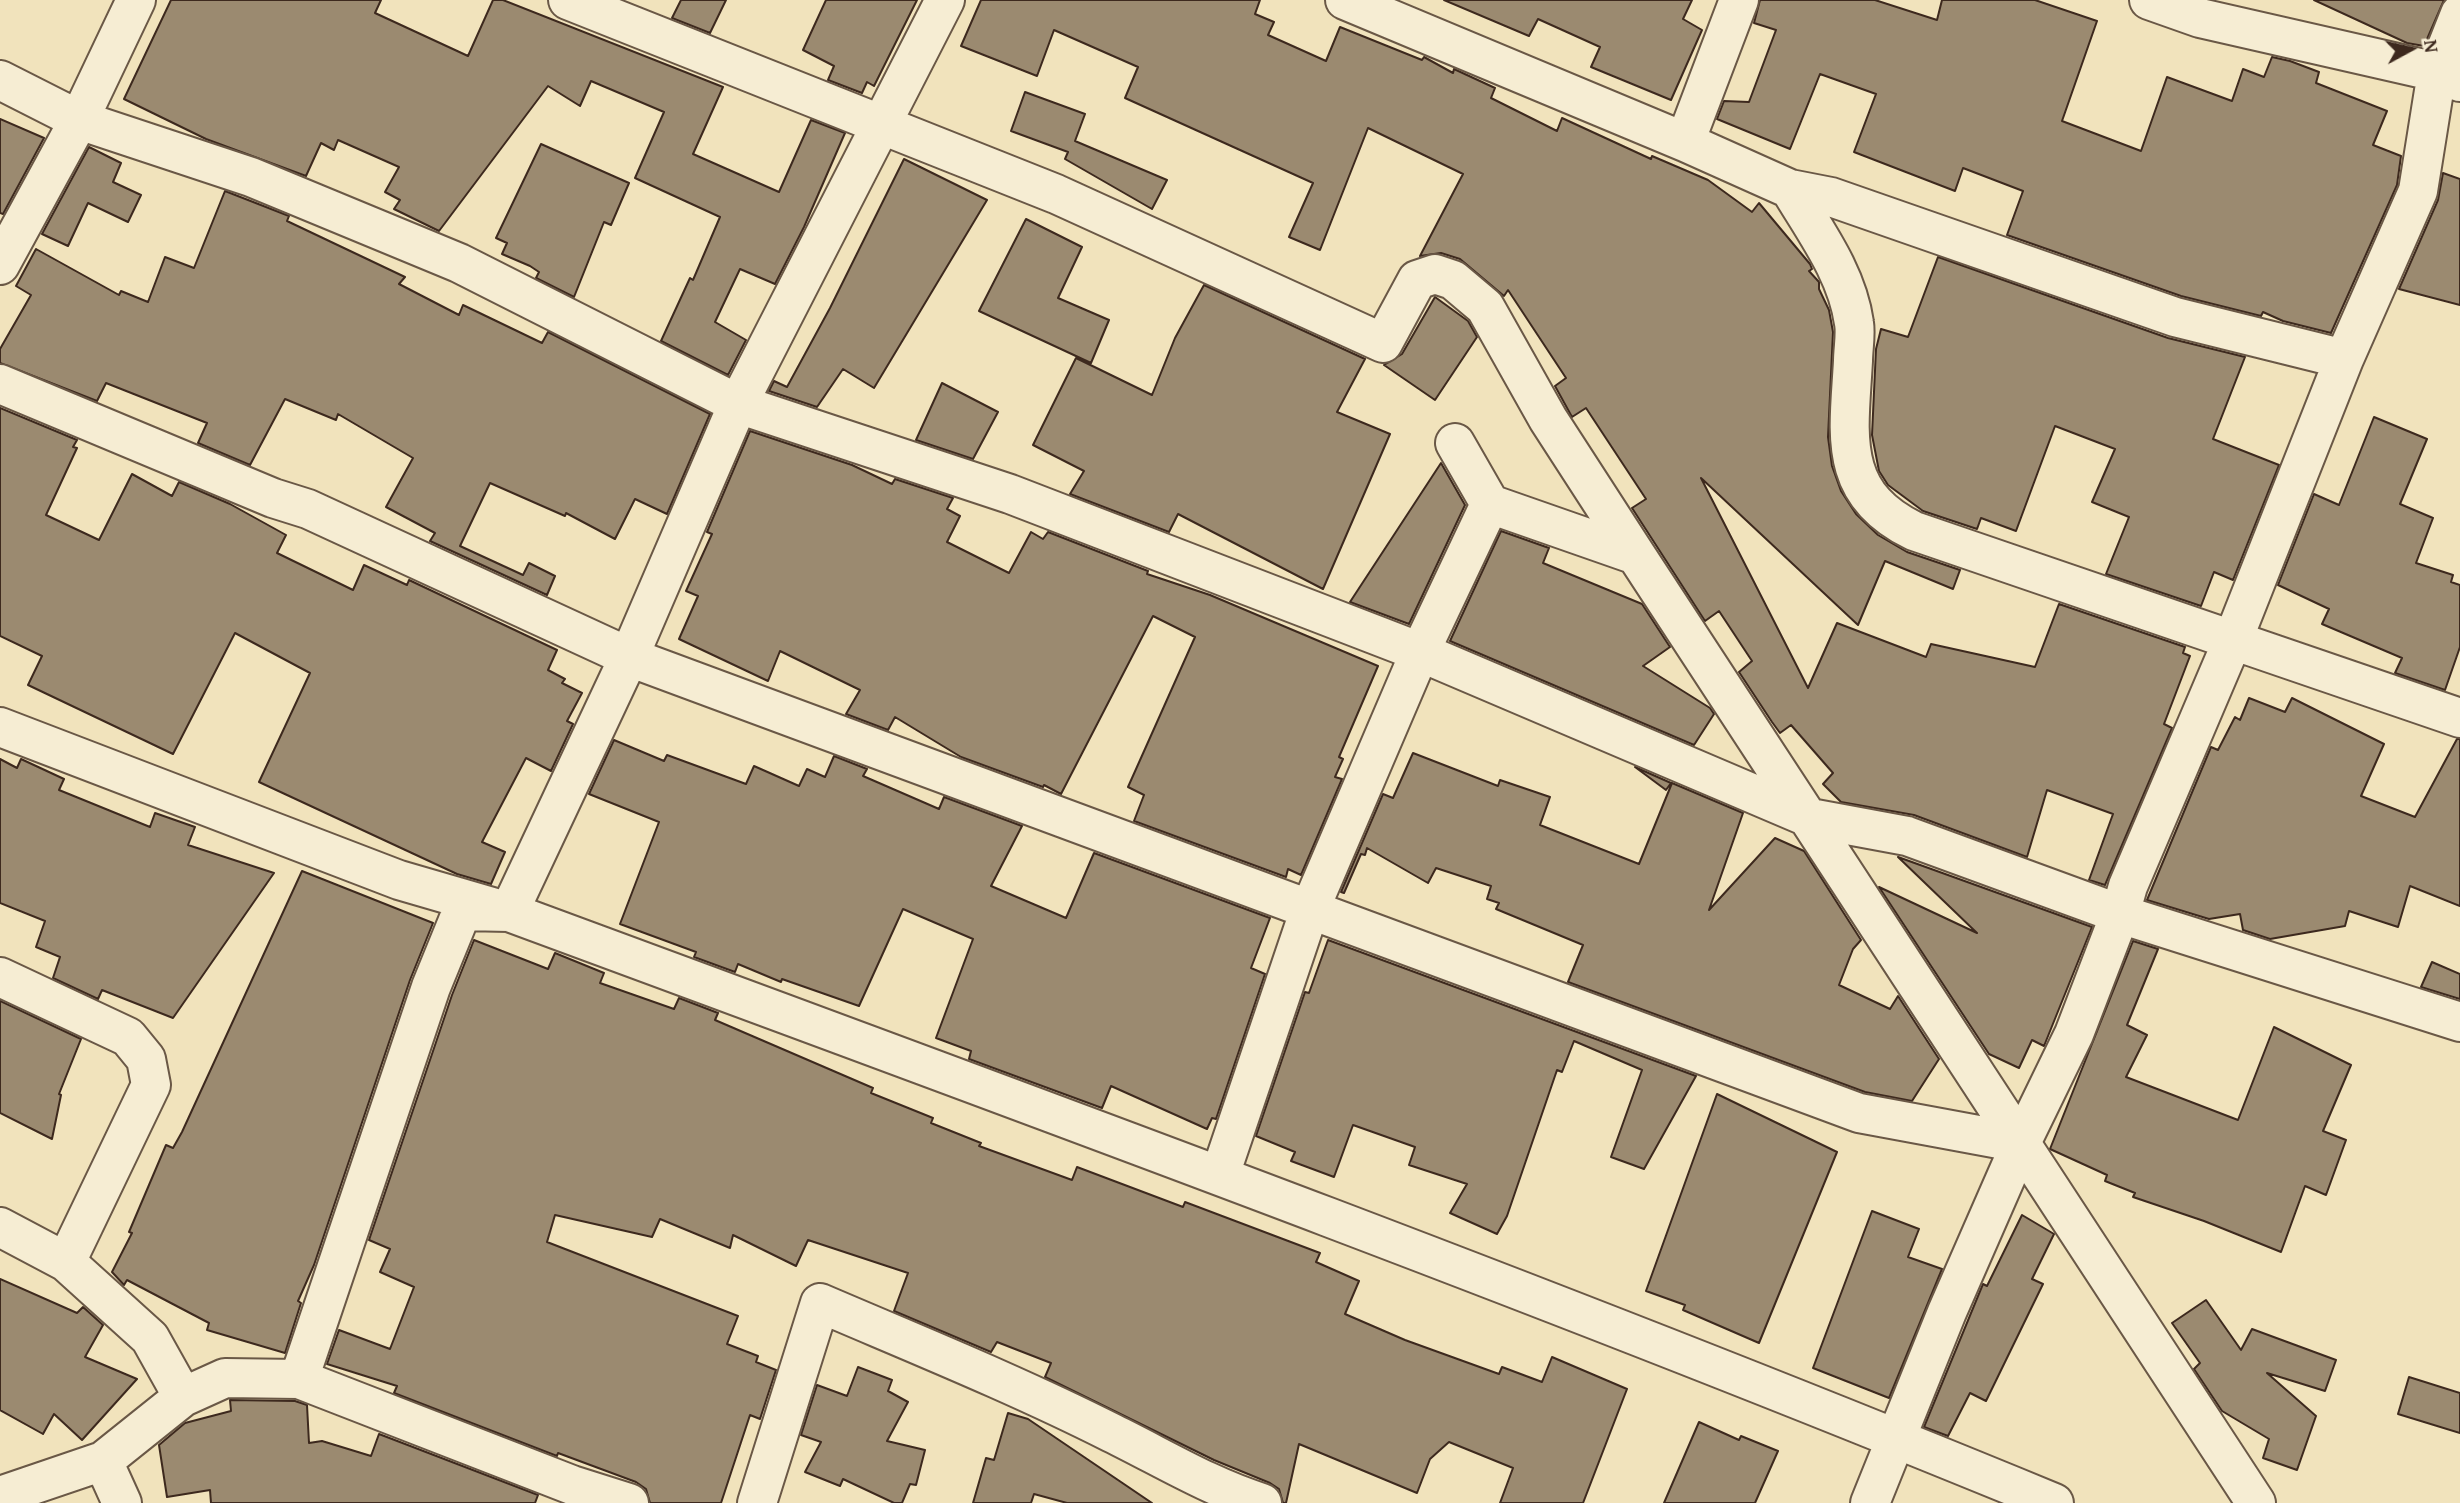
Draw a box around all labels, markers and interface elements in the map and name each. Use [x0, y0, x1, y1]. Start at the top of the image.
north arrow [2376, 14, 2446, 84]
text: N [2417, 38, 2447, 54]

